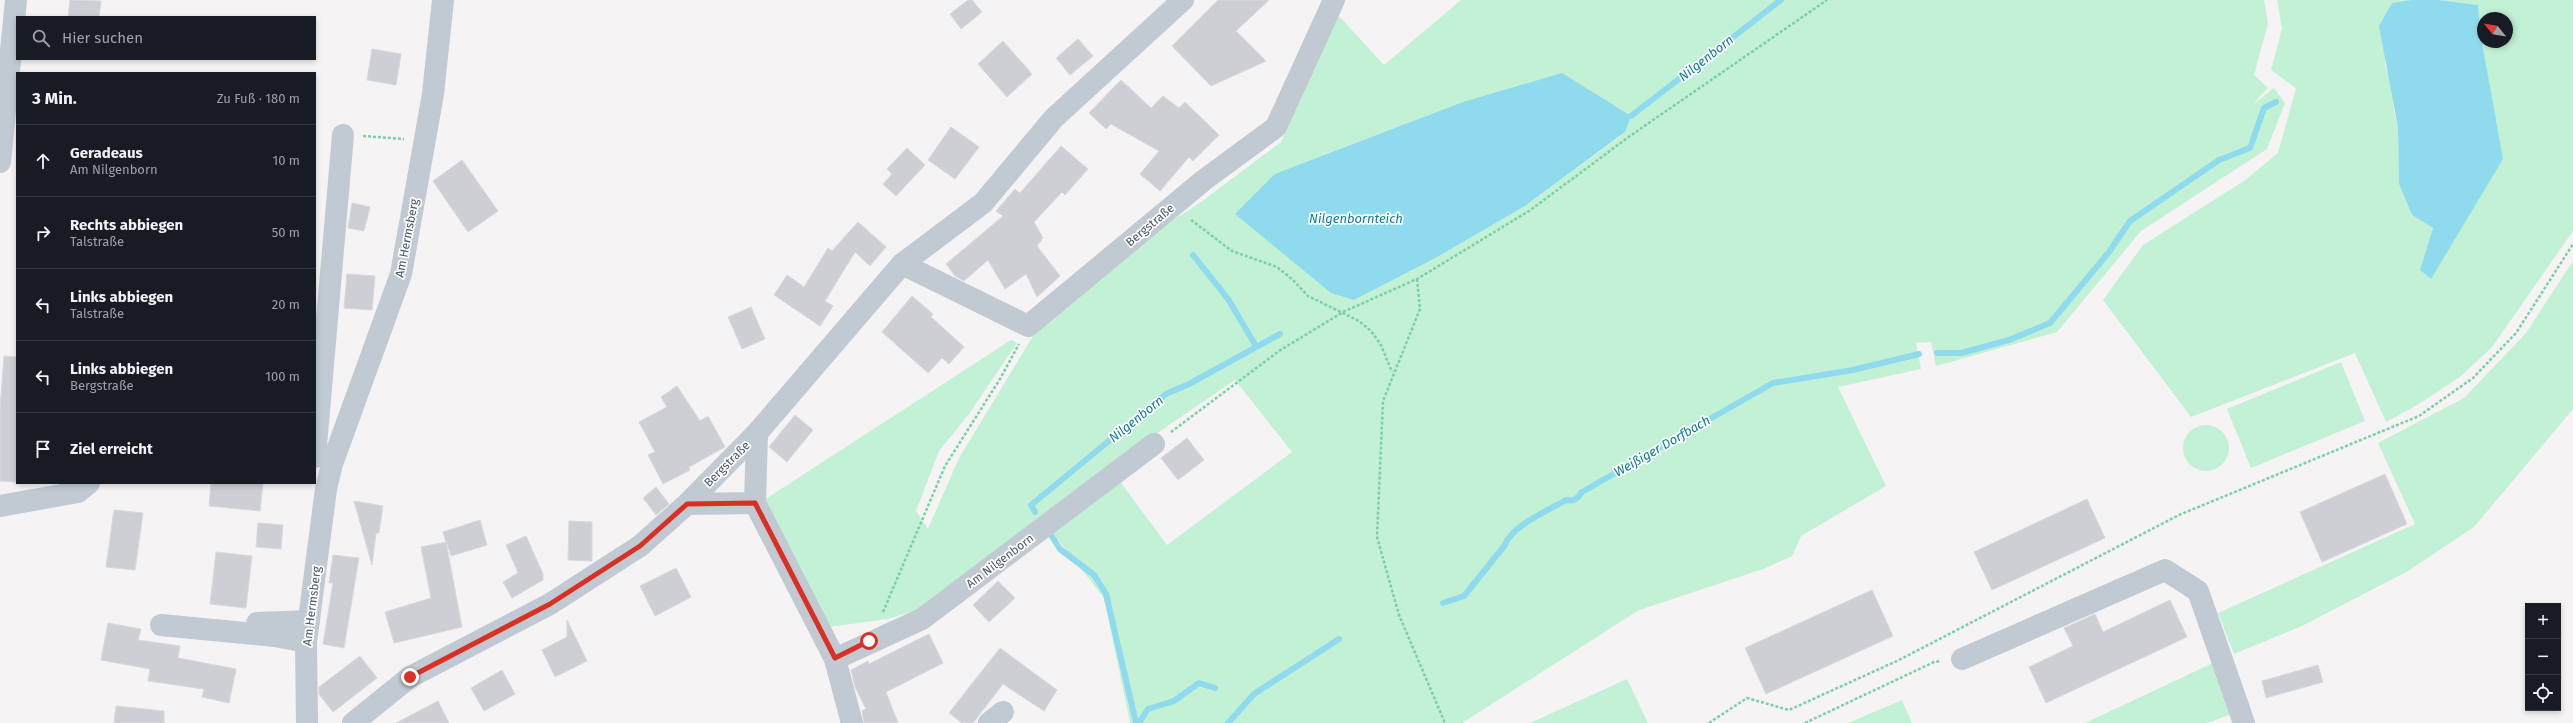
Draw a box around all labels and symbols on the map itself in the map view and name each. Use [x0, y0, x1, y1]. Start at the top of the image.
north arrow [2477, 12, 2513, 48]
water label: Nilgenborn [1676, 32, 1736, 84]
street label: Am Hermsberg [393, 197, 422, 279]
street label: Bergstraße [1123, 201, 1177, 249]
water label: Nilgenbornteich [1309, 211, 1403, 226]
water label: Nilgenborn [1106, 393, 1166, 445]
water label: Weißiger Dorfbach [1611, 412, 1713, 480]
street label: Bergstraße [701, 438, 753, 490]
street label: Am Nilgenborn [963, 531, 1037, 591]
street label: Am Hermsberg [300, 565, 324, 647]
route start [860, 632, 878, 650]
route end [401, 668, 419, 686]

